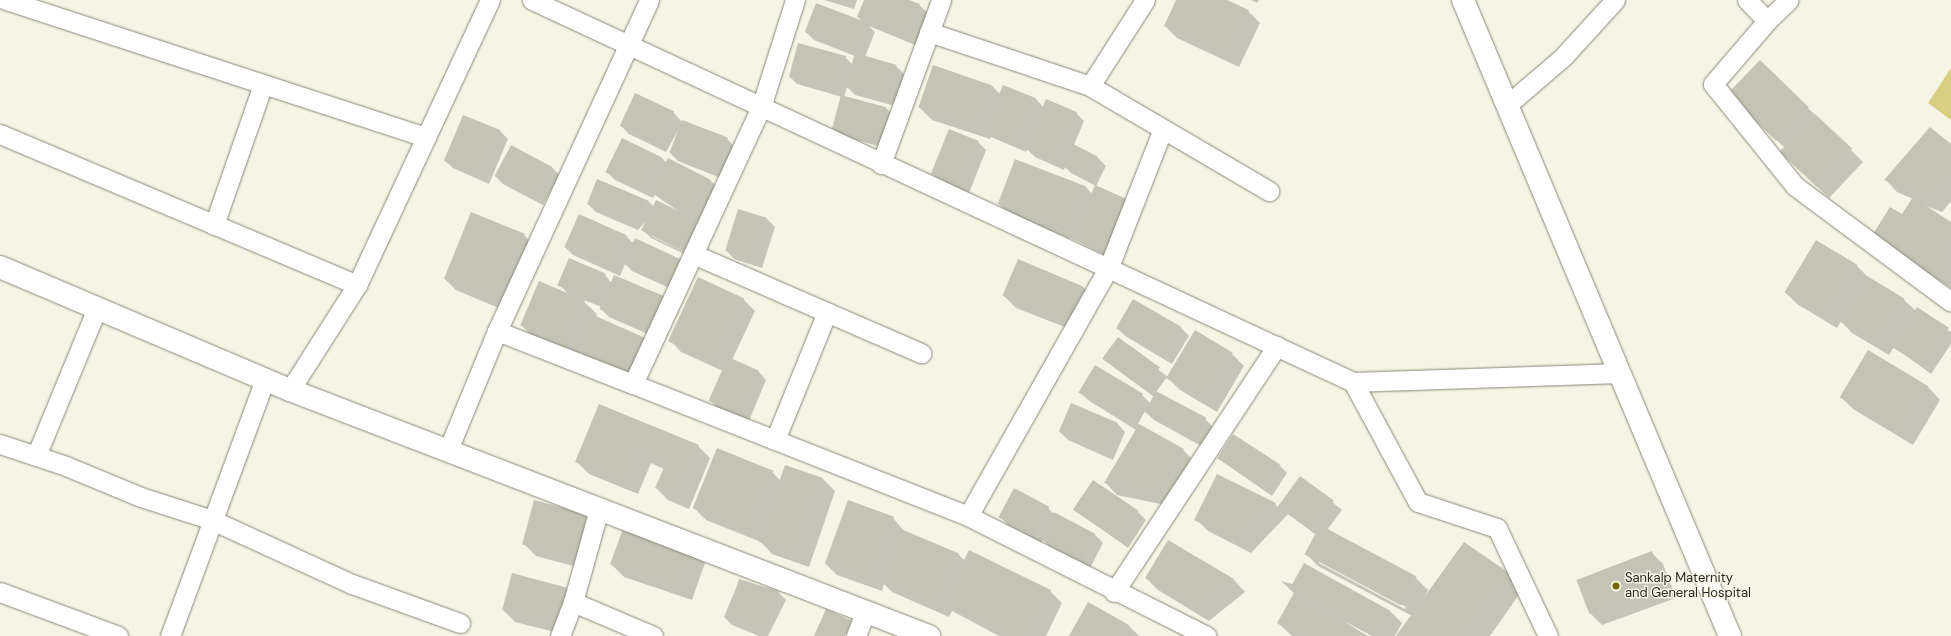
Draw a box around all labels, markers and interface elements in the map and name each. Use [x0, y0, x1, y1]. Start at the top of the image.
place label: Sankalp Maternity and General Hospital [1625, 571, 1751, 602]
marker: Sankalp Maternity and General Hospital [1610, 580, 1622, 592]

